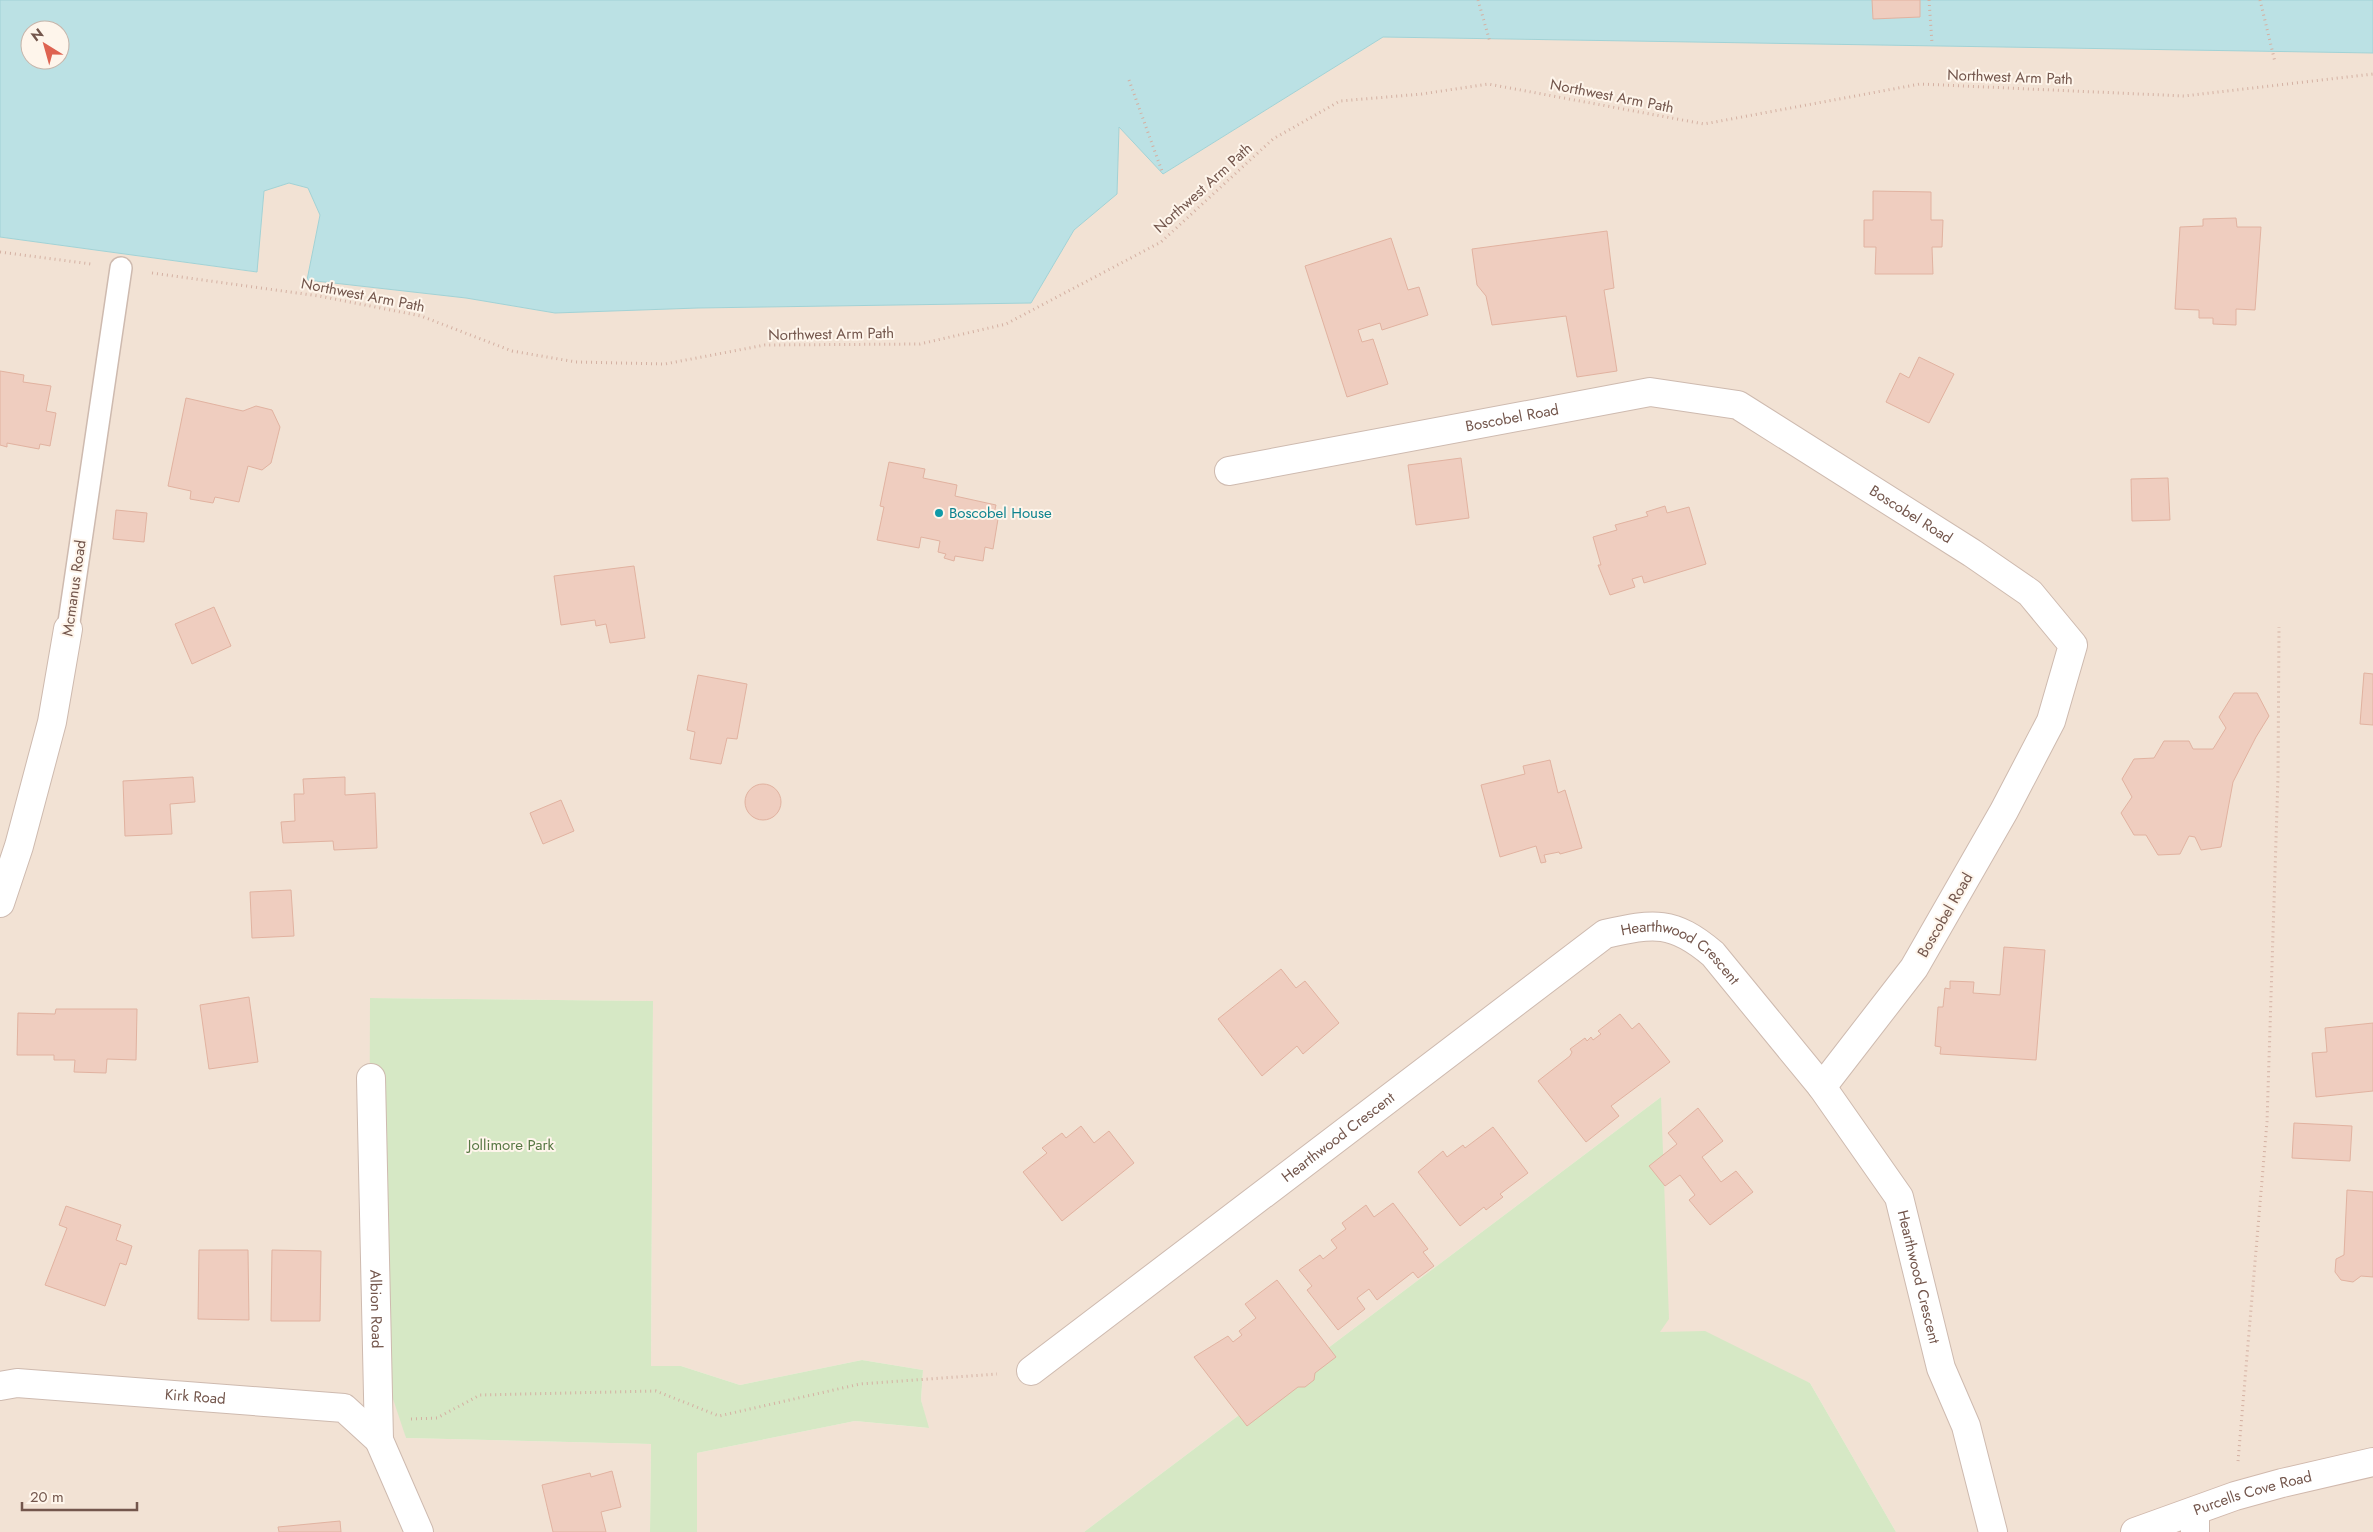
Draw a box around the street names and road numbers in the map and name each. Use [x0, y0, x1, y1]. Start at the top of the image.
street label: Northwest Arm Path [1947, 64, 2073, 90]
street label: Northwest Arm Path [1548, 73, 1676, 119]
street label: Northwest Arm Path [1149, 138, 1257, 238]
street label: Northwest Arm Path [299, 272, 427, 318]
street label: Northwest Arm Path [768, 322, 894, 346]
street label: Boscobel Road [1464, 398, 1561, 437]
street label: Boscobel Road [1865, 480, 1957, 549]
street label: Mcmanus Road [56, 538, 92, 638]
street label: Boscobel Road [1912, 869, 1978, 961]
street label: Hearthwood Crescent [1619, 915, 1745, 990]
street label: Hearthwood Crescent [1277, 1087, 1400, 1187]
street label: Hearthwood Crescent [1892, 1208, 1946, 1346]
street label: Albion Road [364, 1269, 388, 1349]
street label: Kirk Road [164, 1383, 226, 1410]
street label: Purcells Cove Road [2190, 1466, 2314, 1521]

